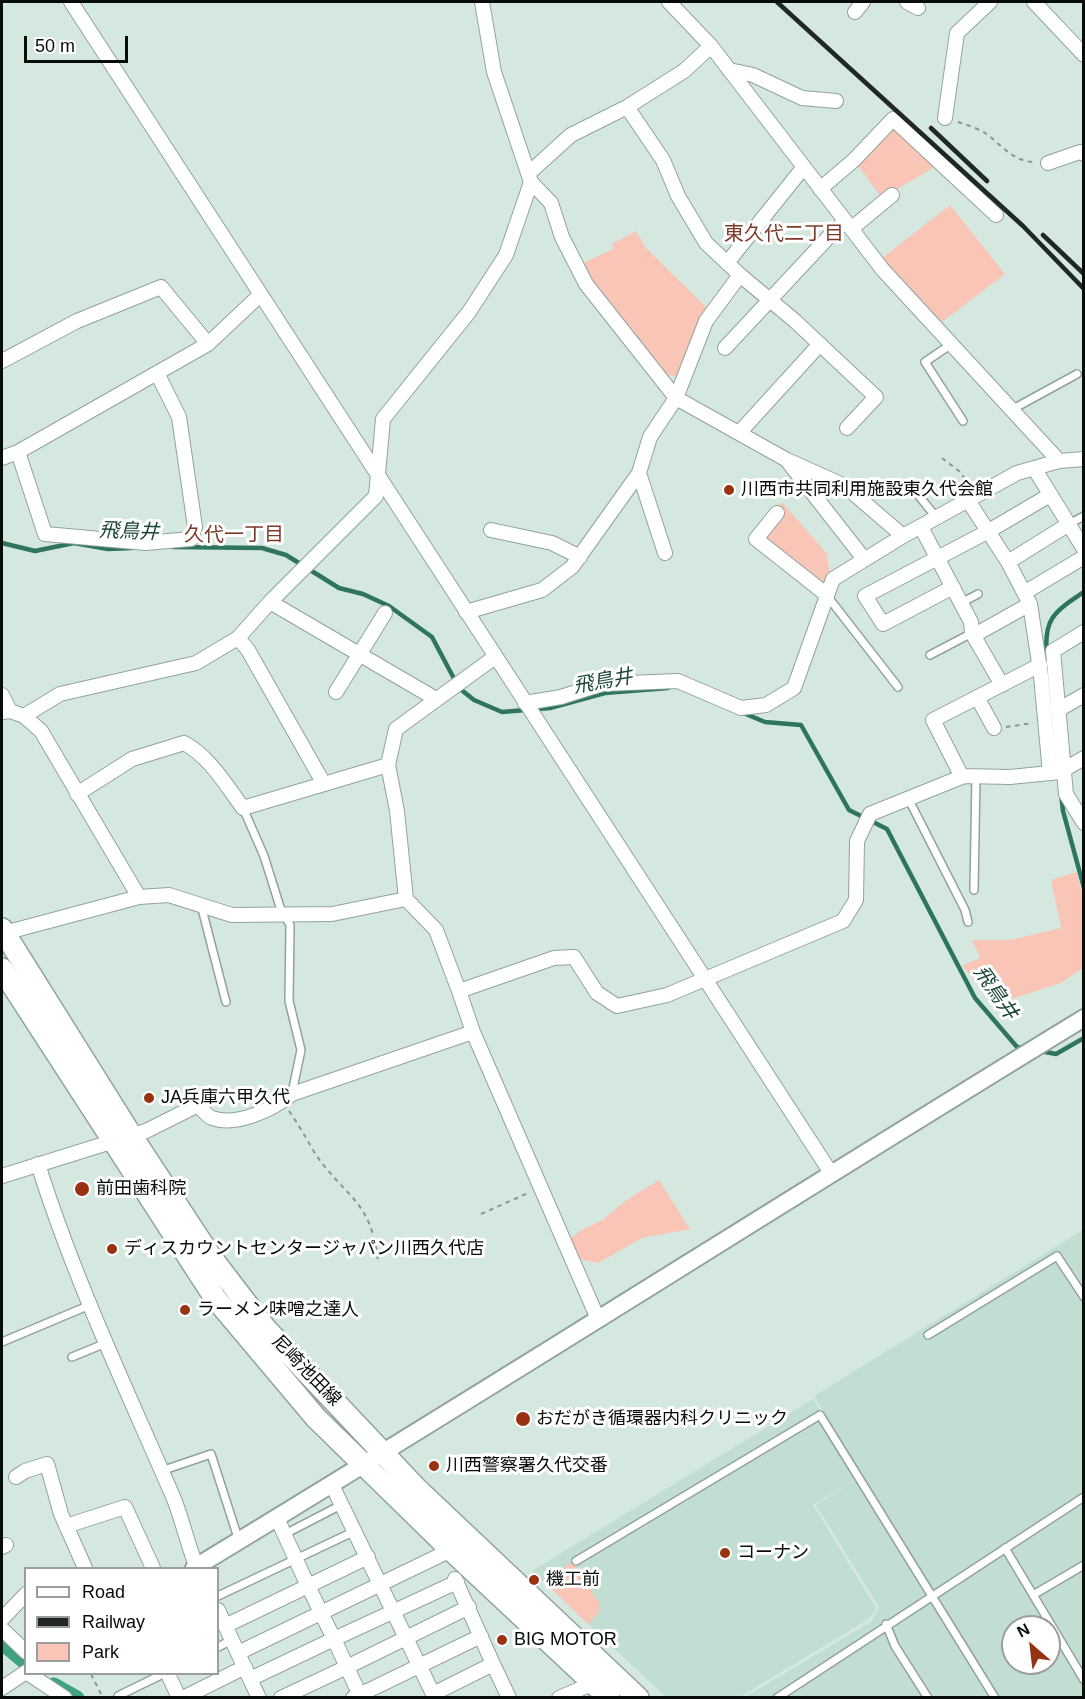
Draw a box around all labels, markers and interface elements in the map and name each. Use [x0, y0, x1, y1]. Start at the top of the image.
scale bar [27, 24, 130, 62]
text: 50 m [35, 36, 75, 56]
district label: 東久代二丁目 [724, 222, 844, 246]
place label: 川西市共同利用施設東久代会館 [741, 479, 993, 501]
marker: 川西市共同利用施設東久代会館 [722, 483, 736, 497]
water label: 飛鳥井 [99, 519, 159, 545]
district label: 久代一丁目 [184, 523, 284, 547]
water label: 飛鳥井 [571, 665, 635, 699]
water label: 飛鳥井 [968, 962, 1022, 1024]
place label: JA兵庫六甲久代 [161, 1087, 290, 1109]
marker: JA兵庫六甲久代 [142, 1091, 156, 1105]
place label: 前田歯科院 [96, 1178, 186, 1200]
marker: 前田歯科院 [73, 1180, 91, 1198]
place label: ディスカウントセンタージャパン川西久代店 [124, 1238, 484, 1260]
marker: ディスカウントセンタージャパン川西久代店 [105, 1242, 119, 1256]
place label: ラーメン味噌之達人 [197, 1299, 359, 1321]
marker: ラーメン味噌之達人 [178, 1303, 192, 1317]
street label: 尼崎池田線 [267, 1331, 345, 1411]
place label: おだがき循環器内科クリニック [536, 1408, 788, 1430]
marker: おだがき循環器内科クリニック [514, 1410, 532, 1428]
place label: 川西警察署久代交番 [446, 1455, 608, 1477]
marker: 川西警察署久代交番 [427, 1459, 441, 1473]
place label: コーナン [737, 1542, 809, 1564]
marker: コーナン [718, 1546, 732, 1560]
legend [24, 1567, 219, 1675]
place label: 機工前 [546, 1569, 600, 1591]
marker: 機工前 [527, 1573, 541, 1587]
text: Road [82, 1582, 125, 1602]
text: Railway [82, 1612, 145, 1632]
north arrow [1001, 1615, 1061, 1675]
text: N [1014, 1620, 1032, 1641]
place label: BIG MOTOR [514, 1629, 617, 1651]
marker: BIG MOTOR [495, 1633, 509, 1647]
text: Park [82, 1642, 119, 1662]

